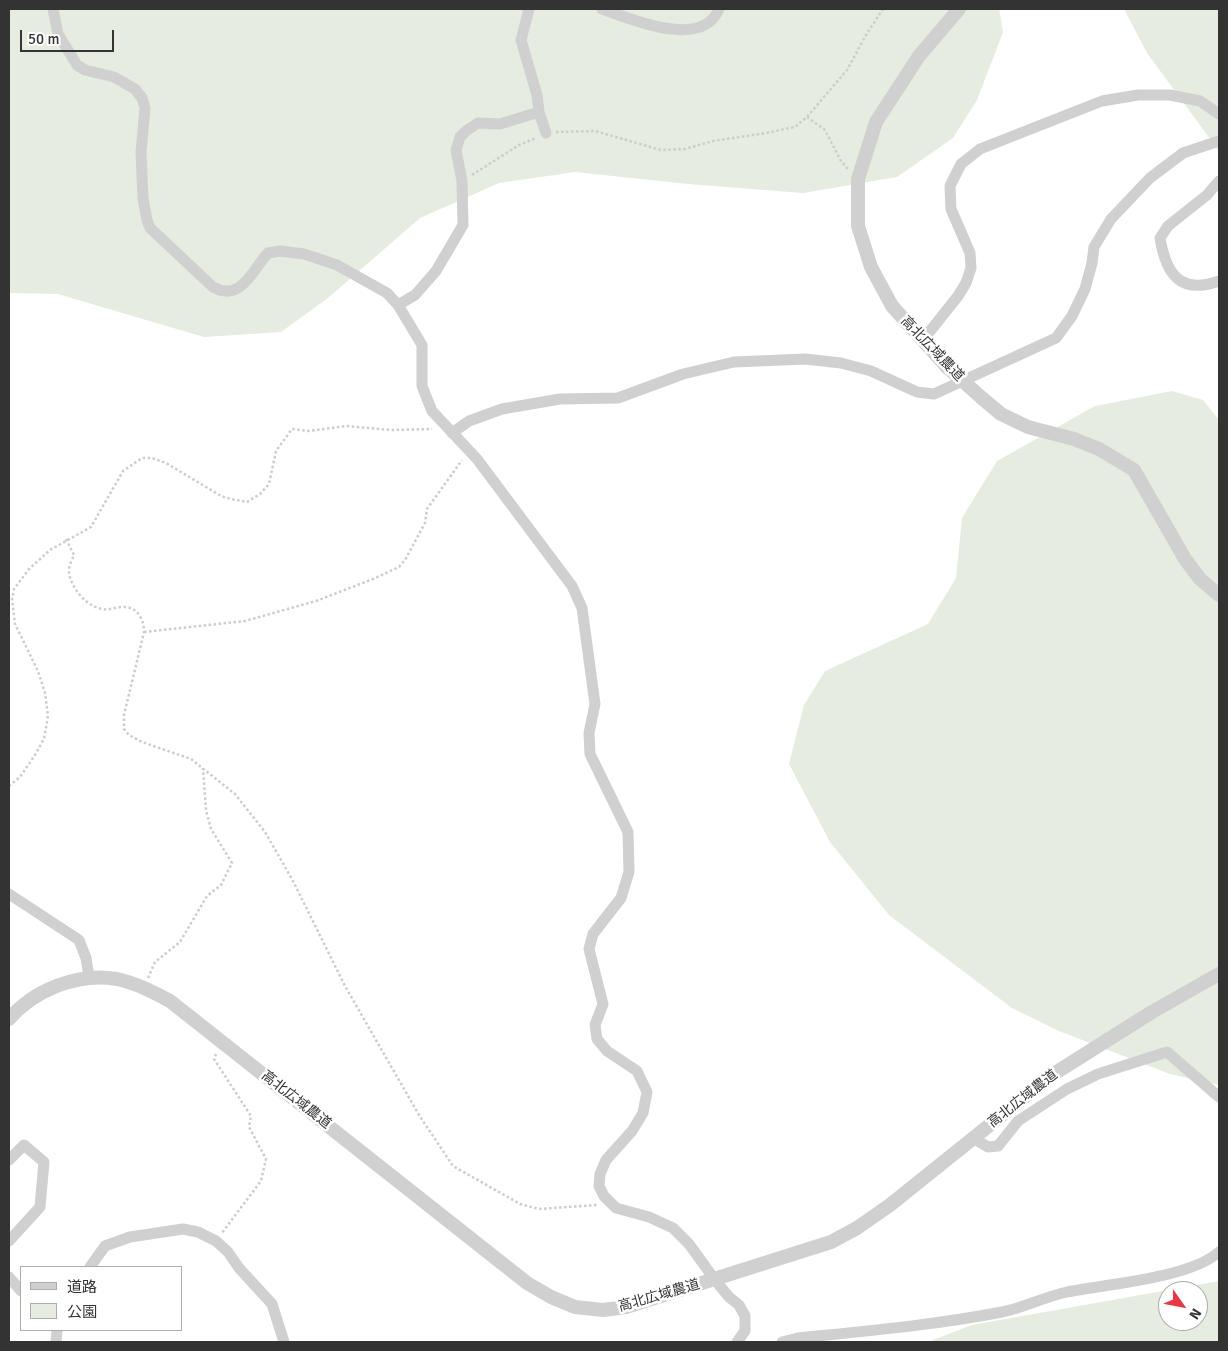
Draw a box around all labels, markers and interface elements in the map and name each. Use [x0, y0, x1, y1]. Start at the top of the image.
scale bar [22, 20, 116, 52]
text: 50 m [28, 30, 59, 48]
street label: 高北広域農道 [897, 313, 967, 385]
street label: 高北広域農道 [985, 1067, 1061, 1131]
street label: 高北広域農道 [258, 1068, 334, 1132]
legend [20, 1266, 182, 1331]
street label: 高北広域農道 [616, 1276, 702, 1316]
text: 道路 [67, 1278, 97, 1296]
north arrow [1158, 1281, 1208, 1331]
text: 公園 [67, 1303, 97, 1321]
text: N [1185, 1305, 1205, 1323]

